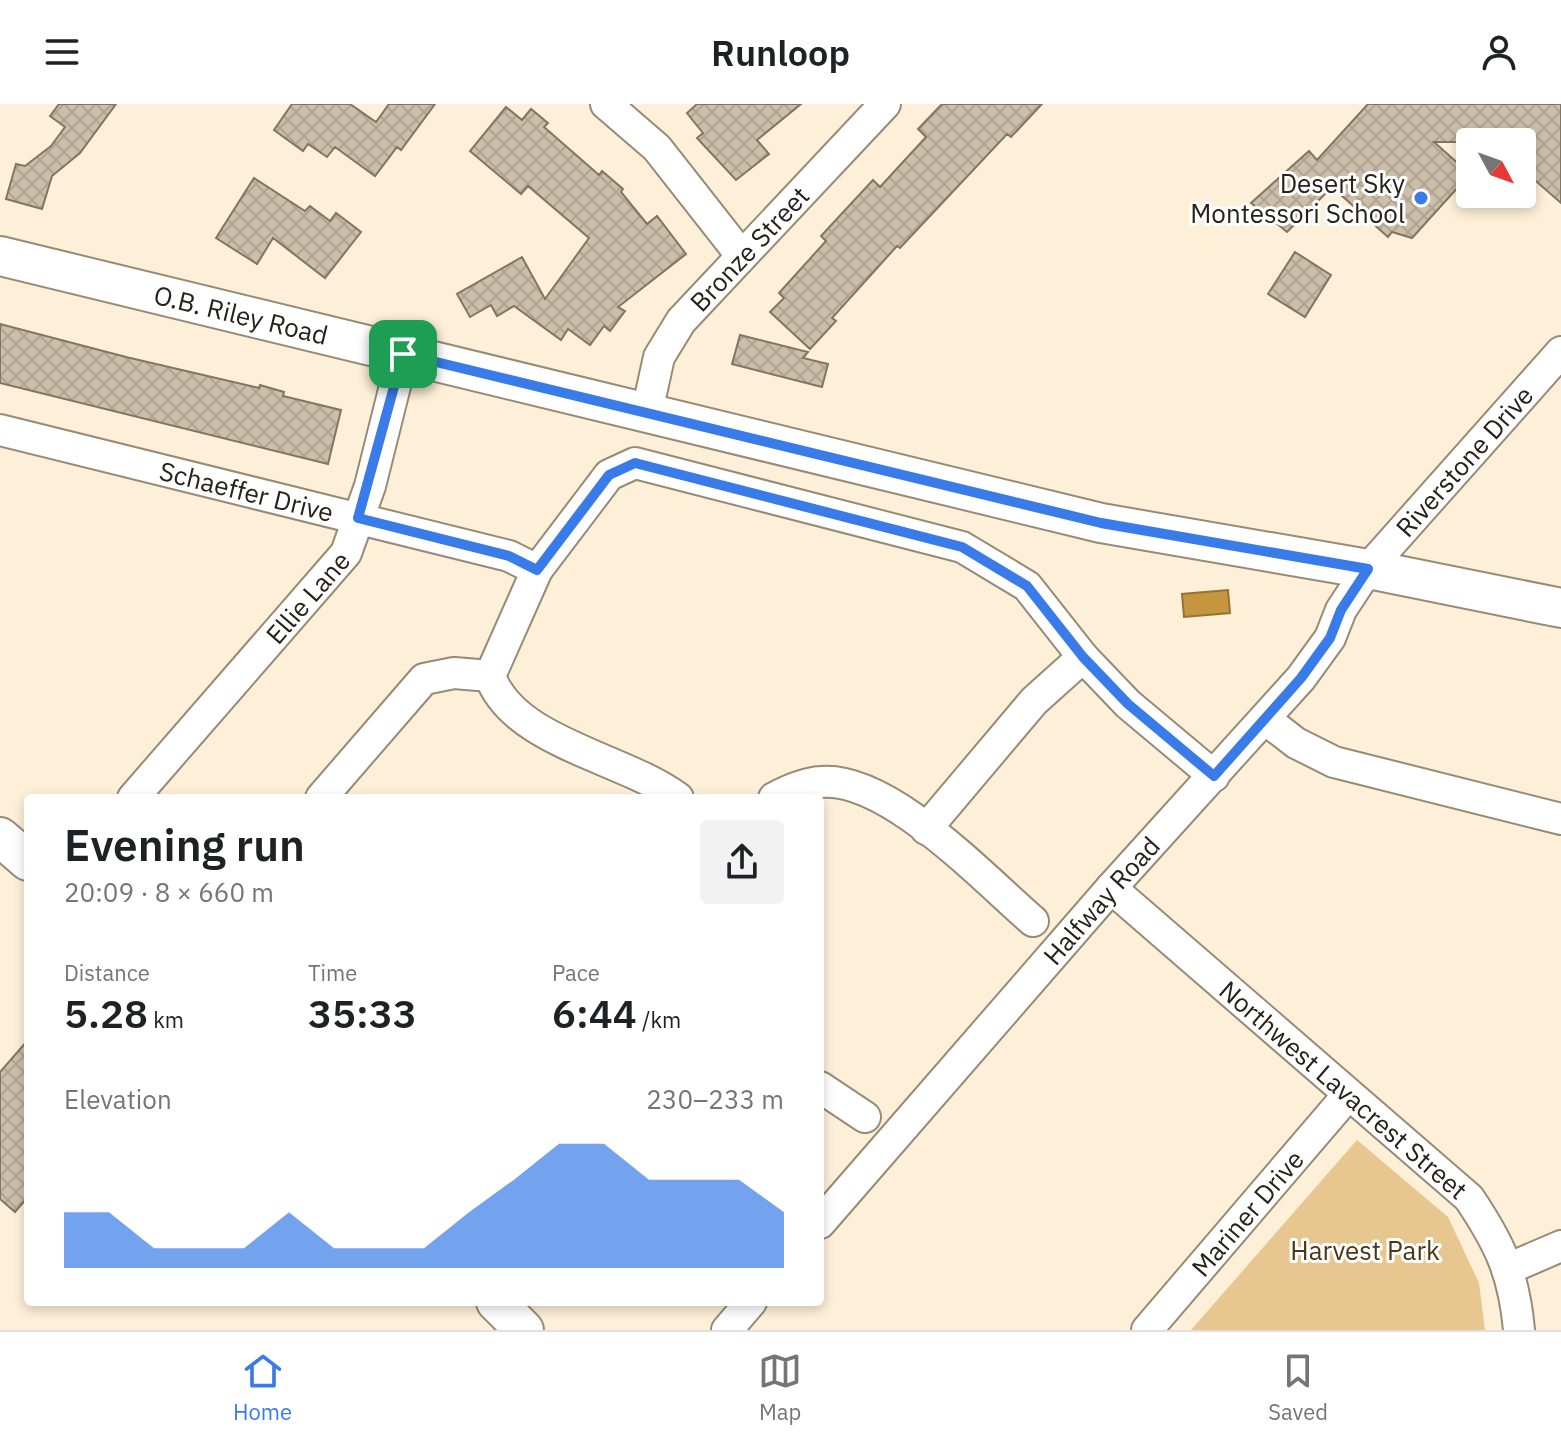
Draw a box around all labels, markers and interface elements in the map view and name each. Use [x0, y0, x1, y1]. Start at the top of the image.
text: Runloop [711, 29, 850, 76]
icon: menu [40, 30, 84, 74]
icon: person [1477, 30, 1521, 74]
north arrow [1456, 128, 1536, 208]
map controls [1456, 128, 1536, 208]
place label: Desert Sky Montessori School [1190, 166, 1405, 230]
street label: Bronze Street [682, 179, 816, 318]
marker: Desert Sky Montessori School [1412, 189, 1430, 207]
street label: O.B. Riley Road [151, 277, 331, 352]
pin [369, 320, 437, 388]
icon: arrive [381, 332, 425, 376]
street label: Riverstone Drive [1388, 378, 1540, 544]
street label: Schaeffer Drive [156, 453, 337, 529]
street label: Ellie Lane [258, 544, 357, 651]
text: Evening run [64, 816, 305, 873]
button: share [700, 820, 784, 904]
street label: Halfway Road [1035, 829, 1167, 972]
text: 20:09 · 8 × 660 m [64, 875, 274, 909]
text: Distance [64, 958, 150, 987]
text: Time [308, 958, 357, 987]
text: Pace [552, 958, 600, 987]
street label: Northwest Lavacrest Street [1213, 973, 1475, 1206]
text: 5.28 [64, 987, 148, 1039]
text: 35:33 [308, 987, 417, 1039]
text: 6:44 [552, 987, 637, 1039]
text: km [148, 1005, 184, 1034]
text: /km [637, 1005, 681, 1034]
text: Elevation [64, 1082, 172, 1116]
text: 230–233 m [646, 1082, 784, 1116]
street label: Mariner Drive [1183, 1143, 1311, 1283]
park label: Harvest Park [1290, 1233, 1440, 1267]
tab: Home [233, 1349, 292, 1426]
tab: Map [758, 1349, 802, 1426]
tab: Saved [1268, 1349, 1328, 1426]

